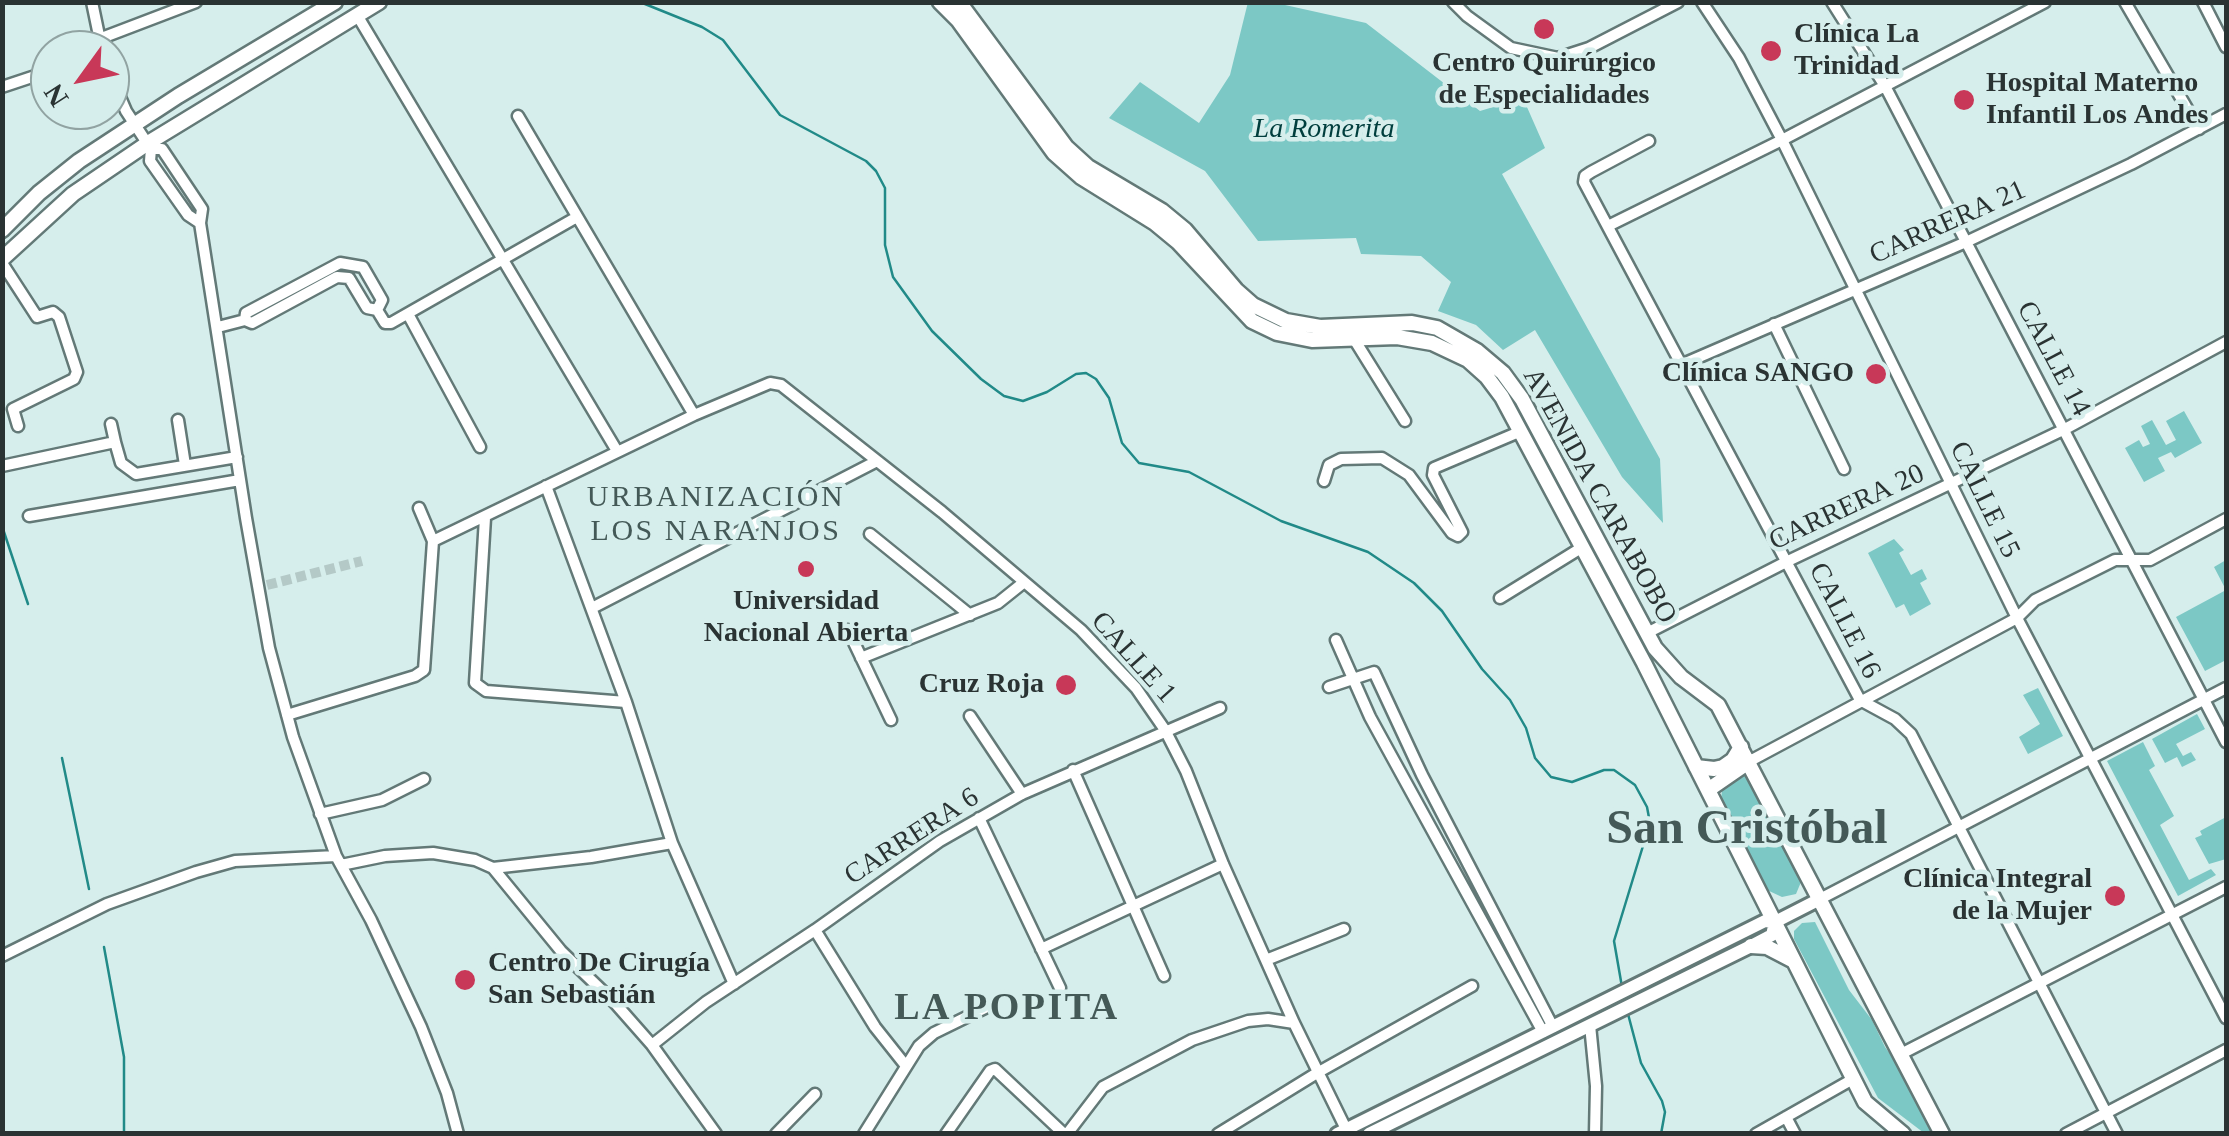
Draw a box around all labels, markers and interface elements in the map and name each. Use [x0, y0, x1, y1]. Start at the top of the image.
marker: Centro Quirúrgico de Especialidades [1531, 16, 1557, 42]
place label: Clínica La Trinidad [1794, 18, 1919, 84]
north arrow [30, 30, 130, 130]
marker: Clínica La Trinidad [1758, 38, 1784, 64]
place label: Centro Quirúrgico de Especialidades [1432, 47, 1656, 113]
place label: Hospital Materno Infantil Los Andes [1986, 67, 2209, 133]
text: N [38, 79, 75, 112]
marker: Hospital Materno Infantil Los Andes [1951, 87, 1977, 113]
park label: La Romerita [1254, 113, 1394, 147]
street label: CARRERA 21 [1865, 174, 2031, 272]
street label: CALLE 14 [2009, 296, 2097, 422]
place label: Clínica SANGO [1662, 357, 1854, 391]
marker: Clínica SANGO [1863, 361, 1889, 387]
street label: AVENIDA CARABOBO [1515, 363, 1683, 629]
street label: CALLE 15 [1941, 436, 2027, 564]
street label: CARRERA 20 [1764, 457, 1930, 559]
district label: URBANIZACIÓN LOS NARANJOS [587, 480, 845, 550]
marker: Universidad Nacional Abierta [795, 558, 817, 580]
street label: CALLE 16 [1801, 558, 1887, 684]
place label: Universidad Nacional Abierta [704, 585, 908, 651]
street label: CALLE 1 [1083, 605, 1183, 711]
place label: Cruz Roja [919, 668, 1044, 702]
marker: Cruz Roja [1053, 672, 1079, 698]
street label: CARRERA 6 [839, 781, 985, 893]
district label: San Cristóbal [1606, 802, 1888, 860]
place label: Clínica Integral de la Mujer [1903, 863, 2092, 929]
marker: Clínica Integral de la Mujer [2102, 883, 2128, 909]
place label: Centro De Cirugía San Sebastián [488, 947, 710, 1013]
marker: Centro De Cirugía San Sebastián [452, 967, 478, 993]
district label: LA POPITA [894, 986, 1120, 1032]

